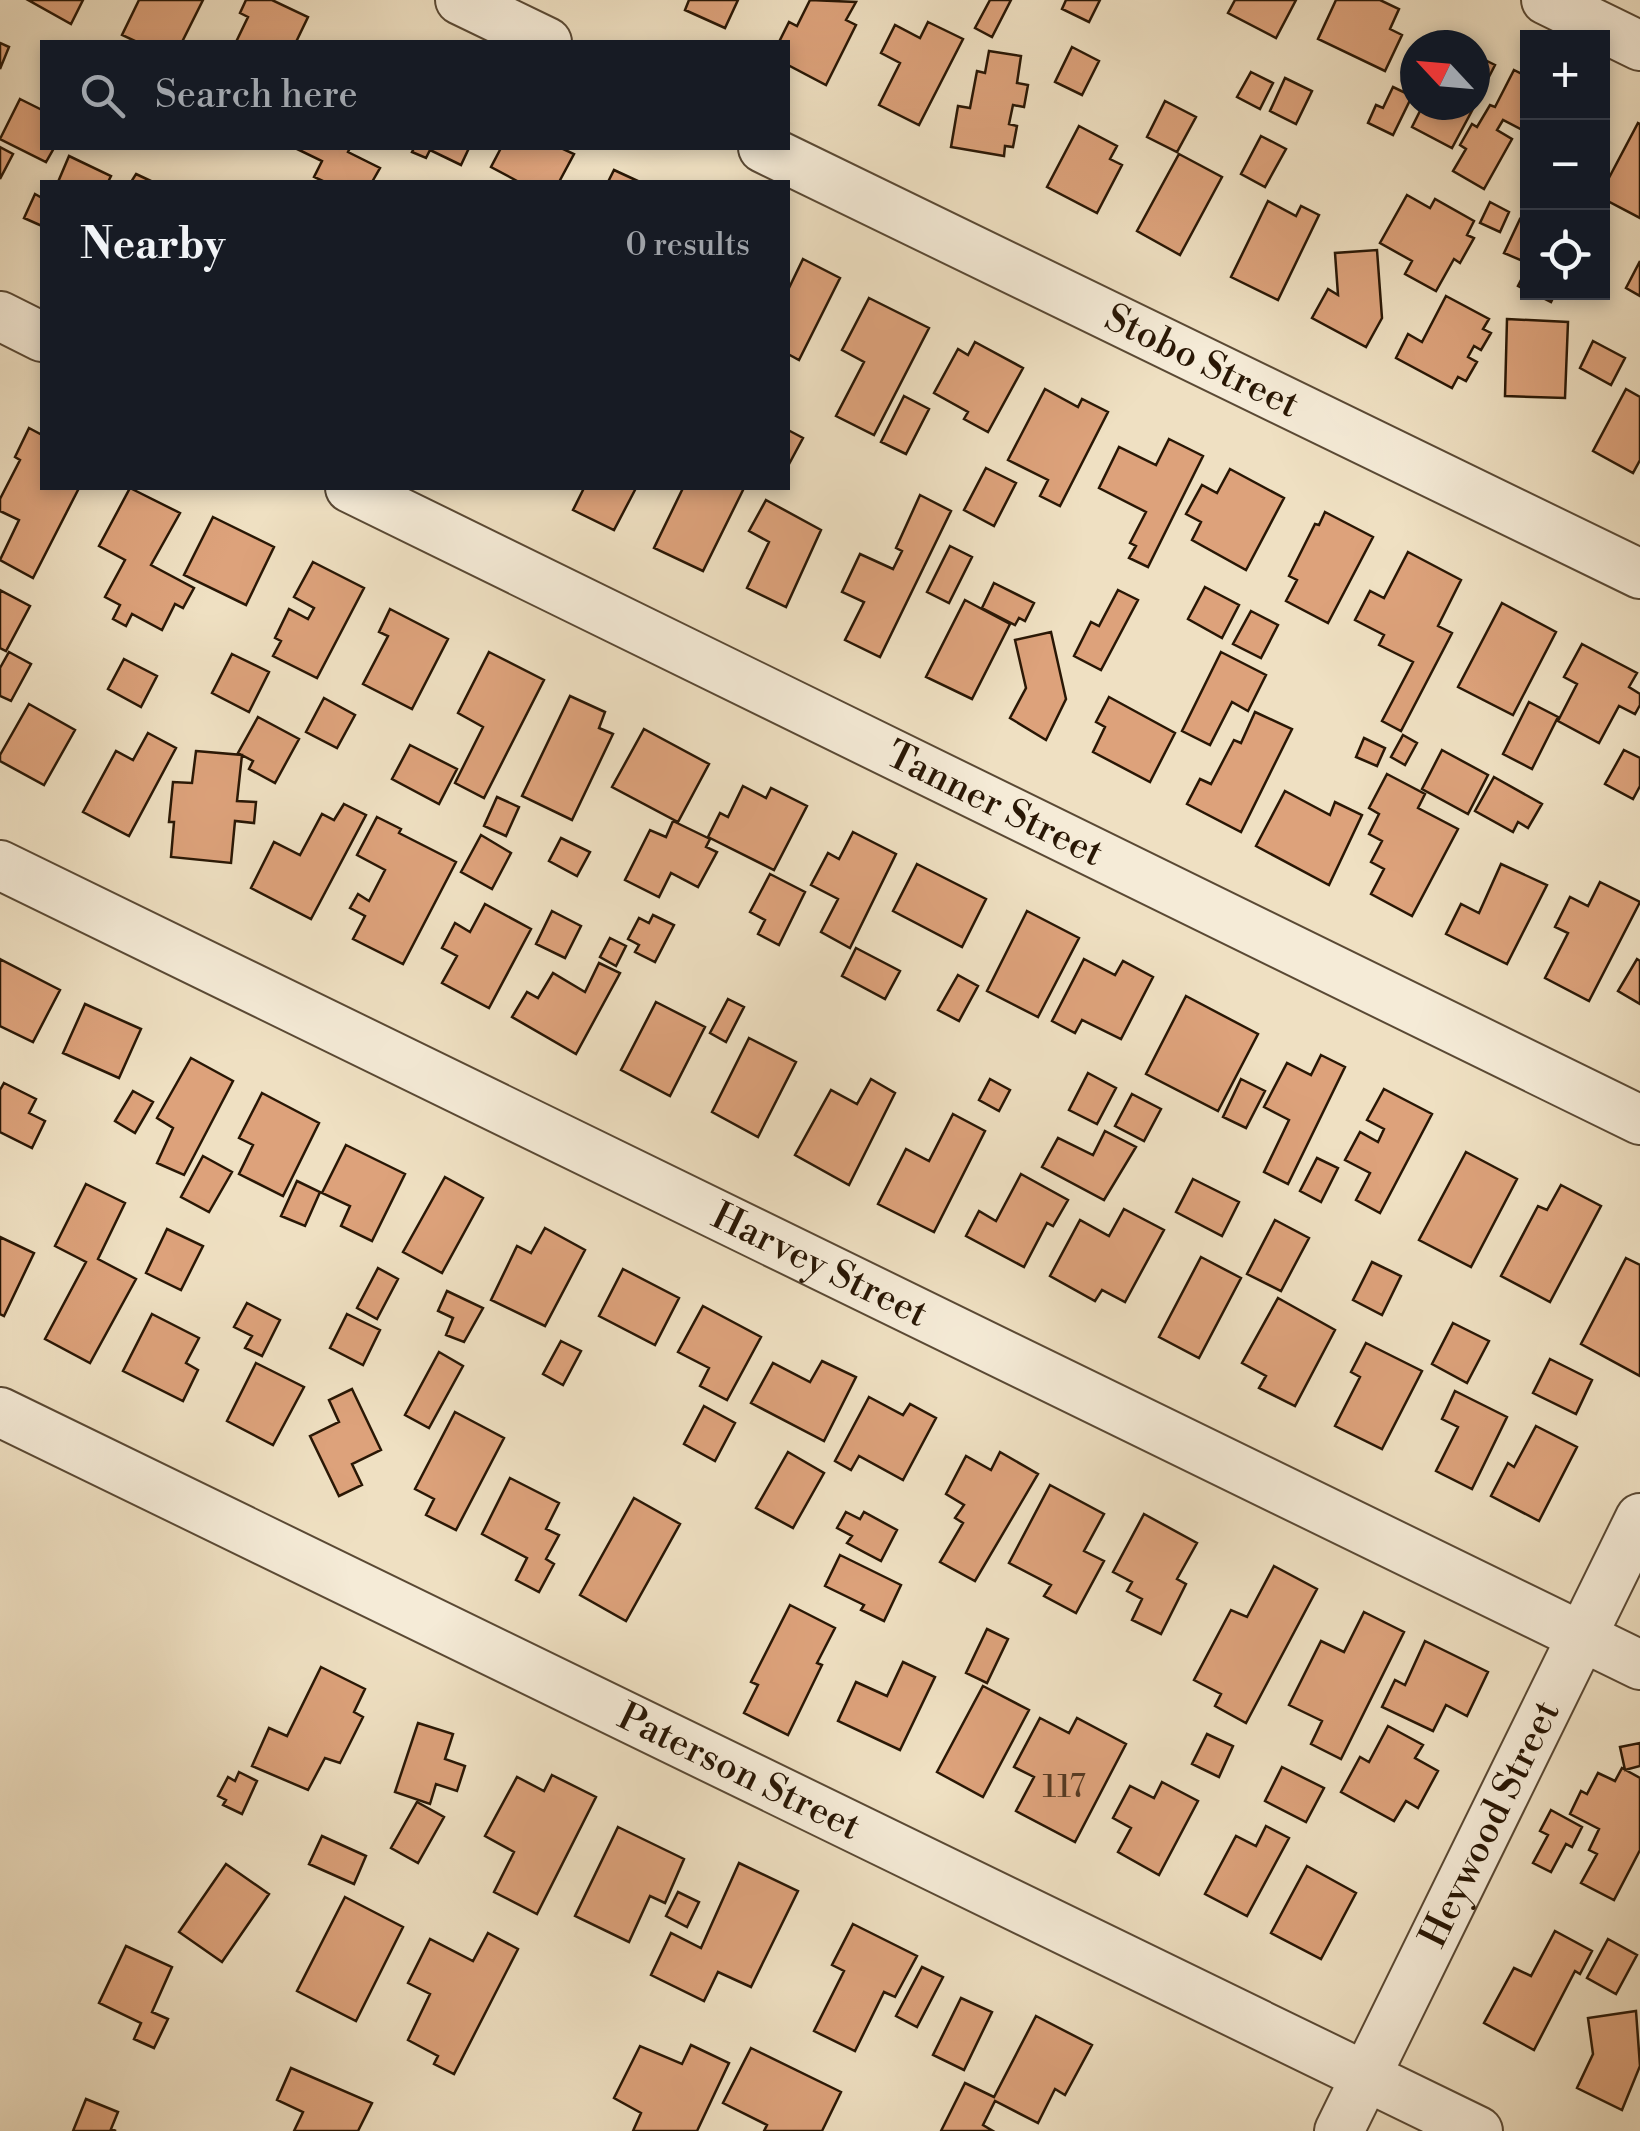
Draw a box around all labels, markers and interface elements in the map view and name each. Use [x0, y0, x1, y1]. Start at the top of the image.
north arrow [1400, 30, 1490, 120]
map controls [1520, 30, 1610, 300]
button: + [1520, 30, 1610, 120]
search box [40, 40, 790, 150]
icon: search [75, 68, 130, 123]
text: Search here [155, 72, 358, 119]
button: − [1520, 120, 1610, 210]
button: locate [1520, 210, 1610, 300]
text: Nearby [80, 219, 225, 272]
text: 0 results [625, 225, 750, 265]
street label: Stobo Street [1097, 294, 1307, 428]
street label: Tanner Street [879, 731, 1111, 877]
street label: Harvey Street [704, 1192, 935, 1337]
street label: Paterson Street [610, 1693, 868, 1850]
street label: Heywood Street [1409, 1693, 1570, 1955]
house number: 117 [1042, 1767, 1086, 1807]

